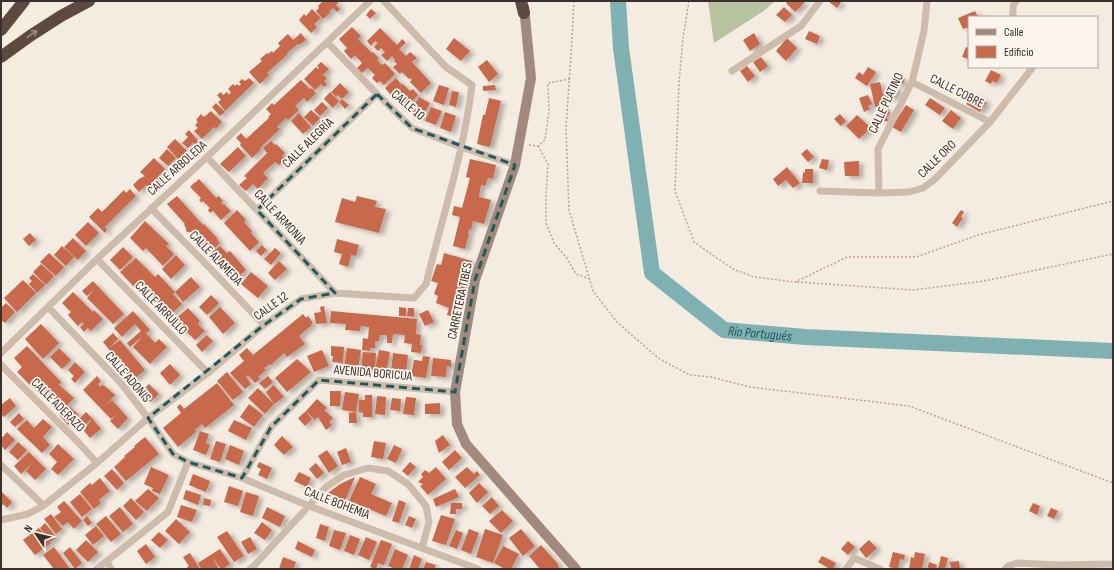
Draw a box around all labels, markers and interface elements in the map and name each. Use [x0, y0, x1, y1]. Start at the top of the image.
legend [968, 16, 1098, 68]
text: Calle [1004, 25, 1024, 40]
one-way arrow [27, 30, 38, 38]
text: Edificio [1004, 45, 1033, 60]
street label: CALLE PLATINO [865, 70, 907, 136]
street label: CALLE COBRE [927, 71, 987, 111]
street label: CALLE 10 [388, 86, 428, 124]
street label: CALLE ALEGRÍA [279, 114, 337, 171]
street label: CALLE ARBOLEDA [144, 137, 210, 199]
street label: CALLE ORO [914, 137, 960, 181]
street label: CALLE ARMONIA [250, 186, 310, 248]
street label: CALLE ALAMEDA [186, 227, 246, 289]
street label: CARRETERA TIBES [444, 261, 476, 341]
street label: CALLE ARRULLO [131, 278, 191, 338]
street label: CALLE 12 [251, 288, 291, 324]
water label: Río Portugués [727, 322, 793, 344]
street label: CALLE ADONIS [102, 348, 155, 406]
street label: AVENIDA BORICUA [332, 362, 413, 384]
street label: CALLE ADERAZO [28, 375, 88, 435]
street label: CALLE BOHEMIA [302, 483, 372, 523]
north arrow [16, 514, 56, 554]
text: N [21, 522, 35, 535]

